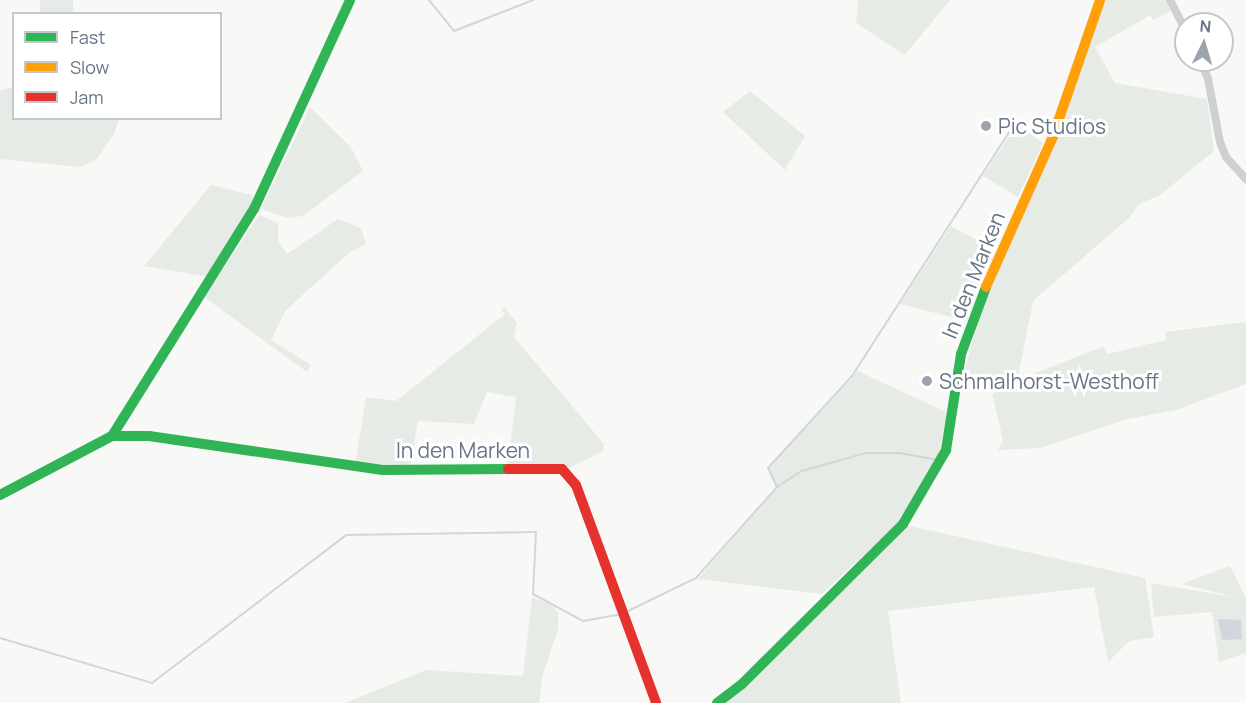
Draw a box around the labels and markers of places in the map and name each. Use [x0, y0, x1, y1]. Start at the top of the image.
place label: Pic Studios [998, 113, 1106, 139]
marker: Pic Studios [979, 119, 993, 133]
place label: Schmalhorst-Westhoff [939, 368, 1159, 394]
marker: Schmalhorst-Westhoff [920, 374, 934, 388]

